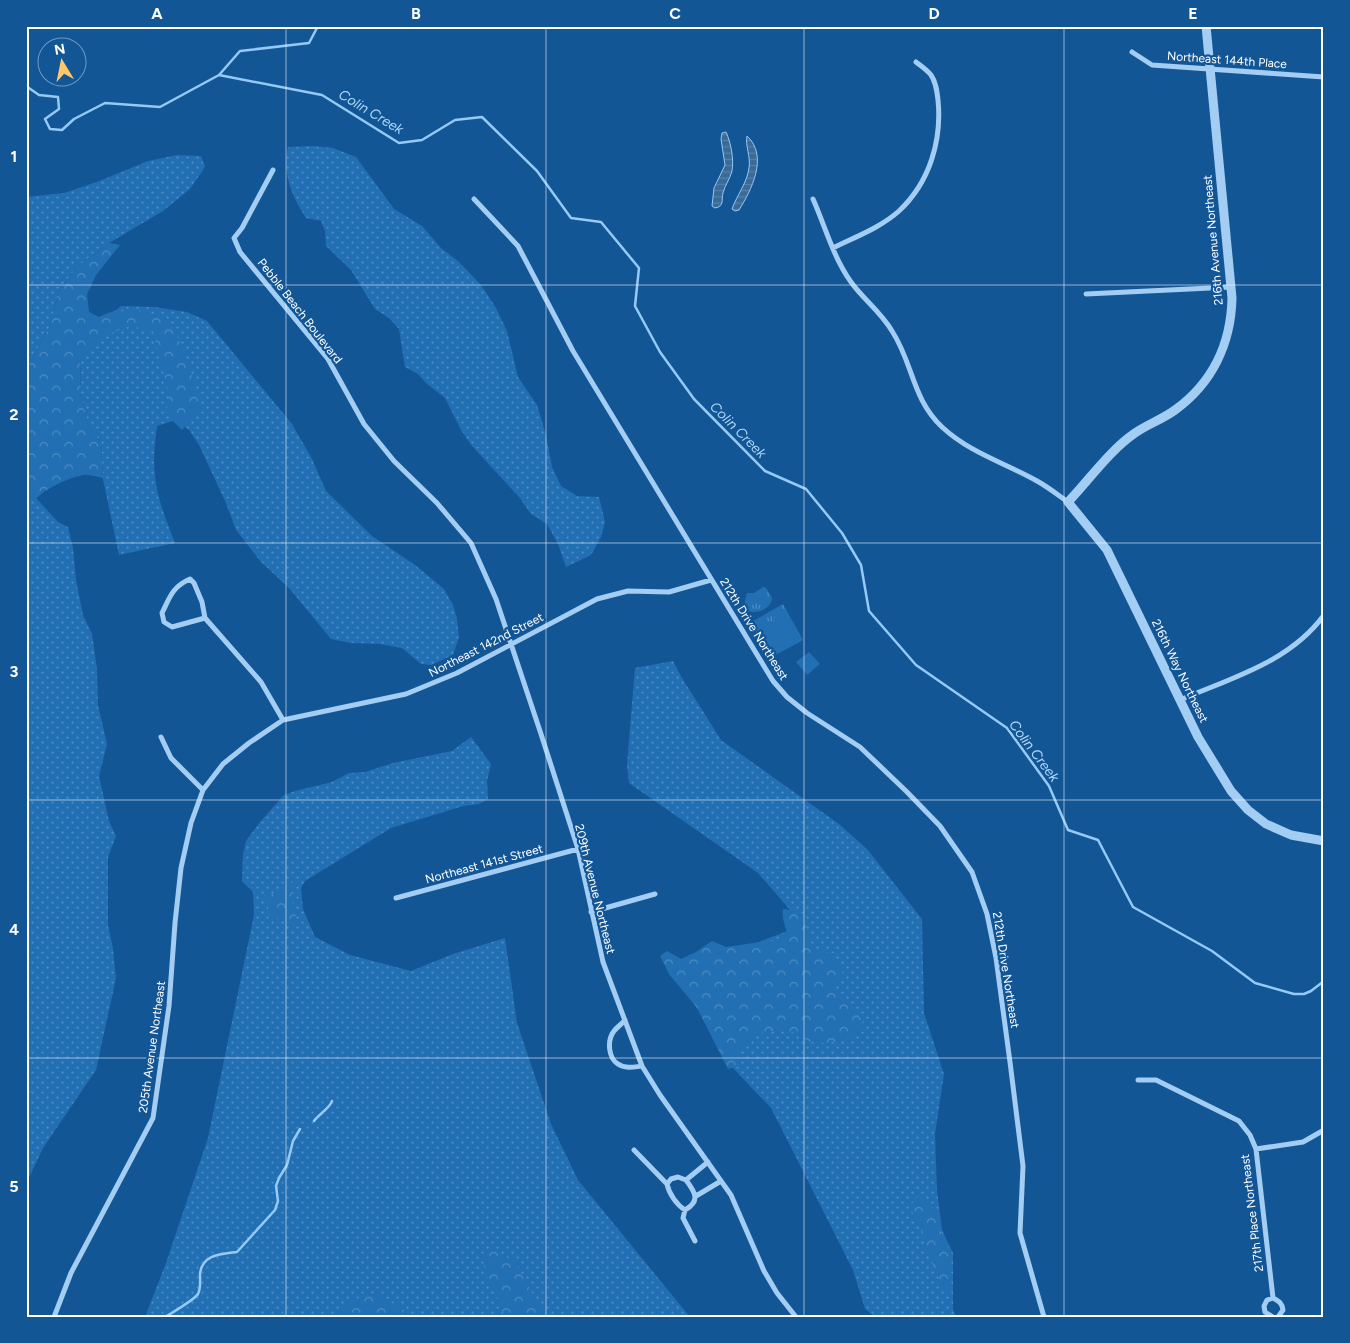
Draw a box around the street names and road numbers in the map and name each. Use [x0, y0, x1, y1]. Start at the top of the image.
street label: Northeast 144th Place [1167, 49, 1288, 71]
street label: 216th Avenue Northeast [1200, 174, 1226, 306]
street label: Pebble Beach Boulevard [255, 256, 345, 366]
street label: 212th Drive Northeast [717, 575, 791, 683]
street label: Northeast 142nd Street [426, 610, 546, 680]
street label: 216th Way Northeast [1149, 617, 1211, 725]
street label: 209th Avenue Northeast [572, 823, 618, 956]
street label: Northeast 141st Street [424, 841, 545, 886]
street label: 212th Drive Northeast [990, 911, 1022, 1030]
street label: 205th Avenue Northeast [136, 980, 168, 1114]
street label: 217th Place Northeast [1238, 1153, 1266, 1273]

